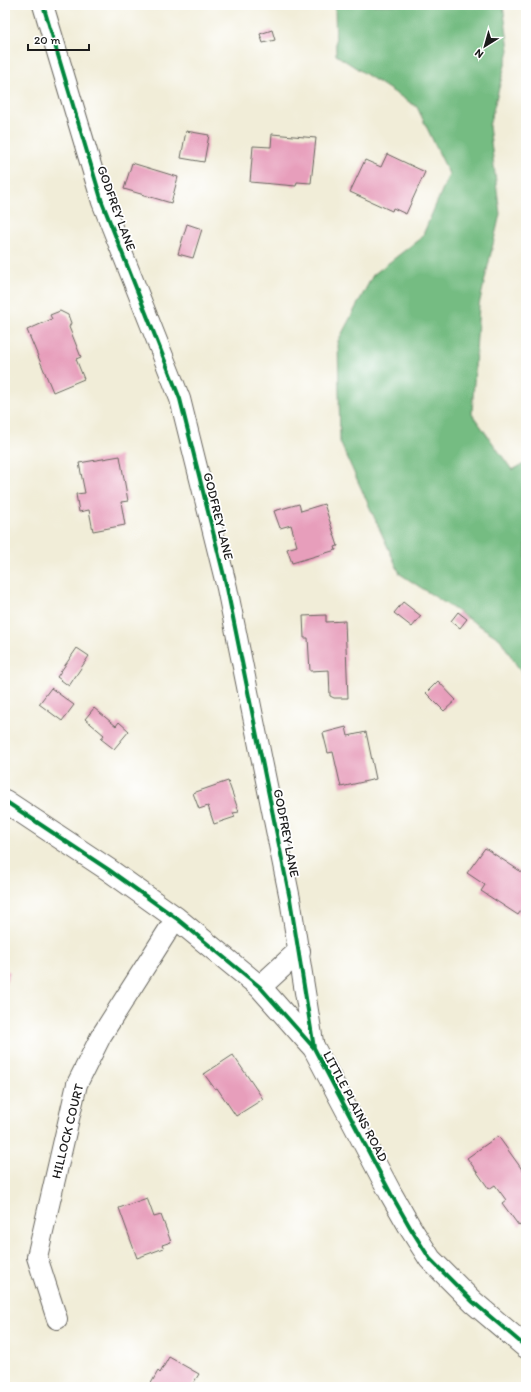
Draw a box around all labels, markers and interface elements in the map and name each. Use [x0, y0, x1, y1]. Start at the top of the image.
scale bar [28, 26, 89, 52]
north arrow [465, 26, 505, 66]
text: 20 m [34, 33, 61, 47]
text: N [472, 46, 486, 61]
street label: GODFREY LANE [94, 164, 139, 253]
street label: GODFREY LANE [200, 471, 237, 561]
street label: GODFREY LANE [271, 788, 302, 878]
street label: LITTLE PLAINS ROAD [320, 1048, 391, 1165]
street label: HILLOCK COURT [48, 1081, 87, 1180]

